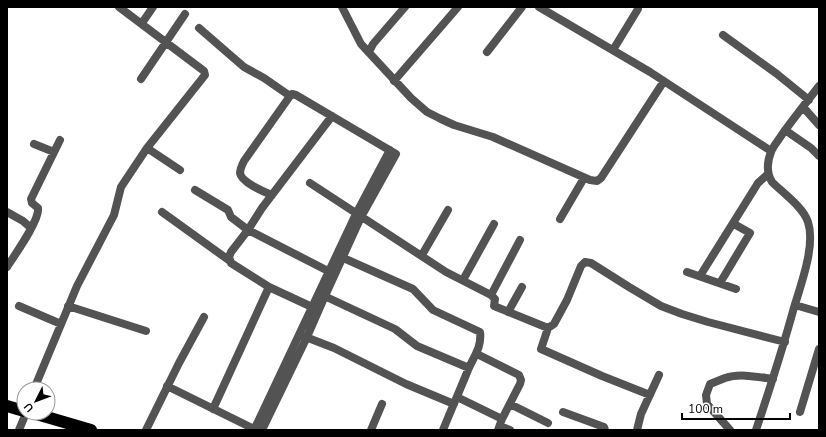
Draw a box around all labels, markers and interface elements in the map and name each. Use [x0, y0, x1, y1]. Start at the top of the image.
north arrow [16, 381, 56, 421]
scale bar [682, 395, 790, 421]
text: U [21, 399, 37, 415]
text: 100 m [688, 401, 723, 417]

